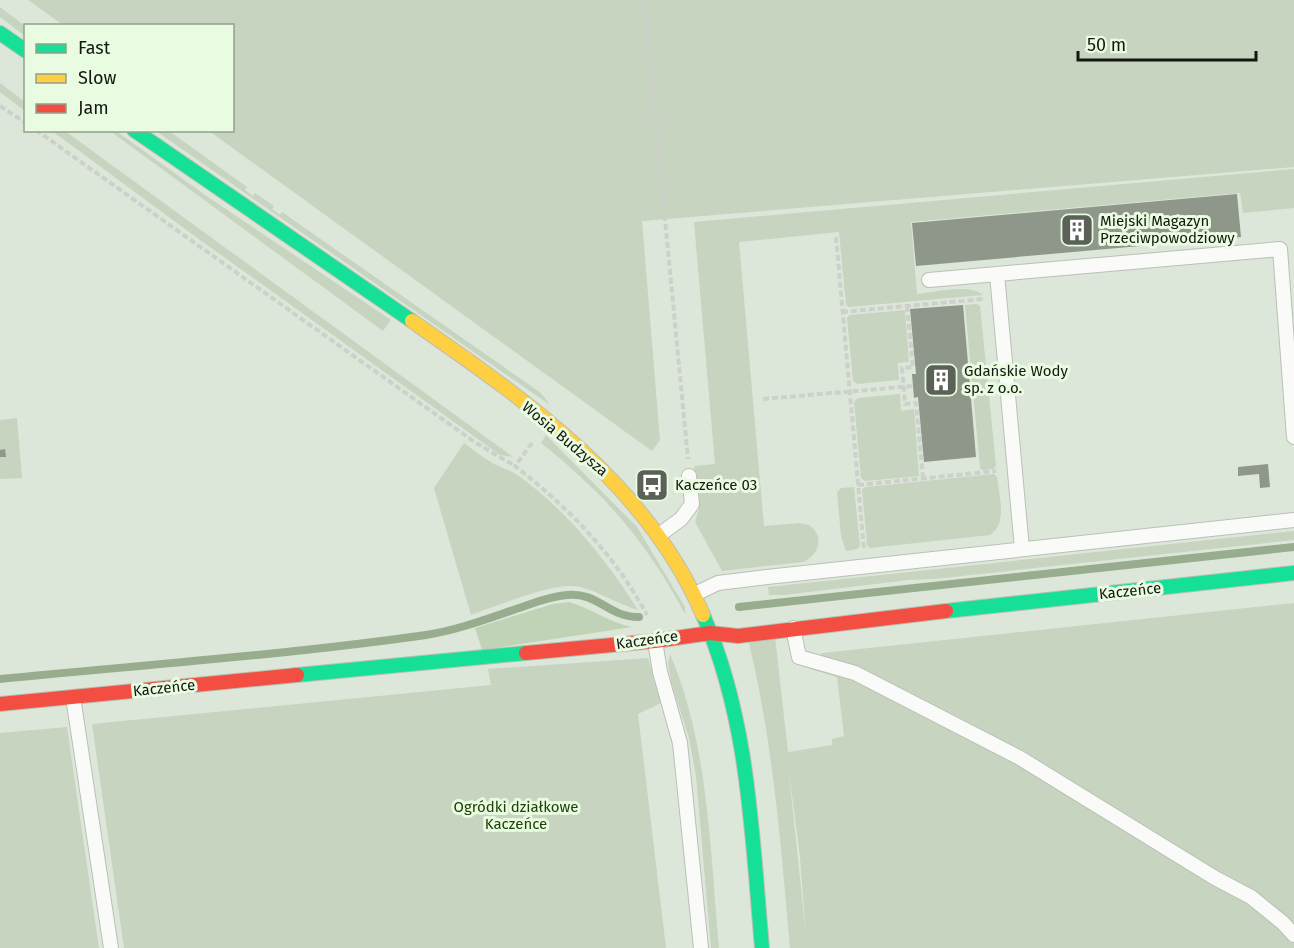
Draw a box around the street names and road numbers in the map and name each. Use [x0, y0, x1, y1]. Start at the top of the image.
street label: Wosia Budzysza [518, 398, 612, 480]
street label: Kaczeńce [1098, 579, 1162, 603]
street label: Kaczeńce [615, 627, 679, 653]
street label: Kaczeńce [132, 676, 196, 700]

